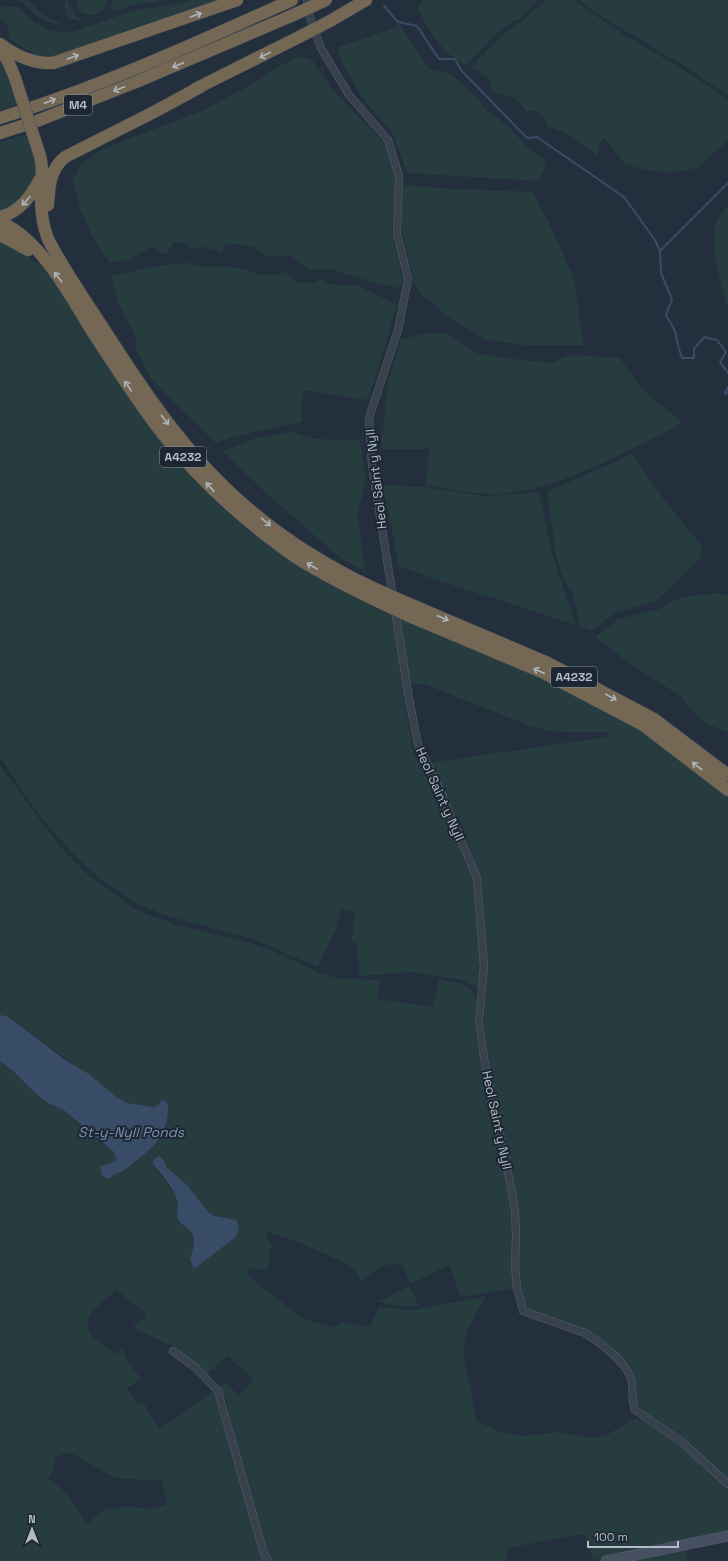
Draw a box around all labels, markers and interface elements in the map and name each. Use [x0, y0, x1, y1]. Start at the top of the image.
one-way arrow [189, 10, 201, 18]
one-way arrow [259, 52, 271, 59]
one-way arrow [66, 53, 78, 61]
one-way arrow [173, 62, 185, 69]
one-way arrow [113, 86, 125, 94]
road number: M4 [64, 95, 92, 115]
one-way arrow [44, 97, 56, 105]
one-way arrow [21, 196, 30, 206]
one-way arrow [53, 271, 62, 282]
one-way arrow [124, 380, 132, 391]
one-way arrow [161, 414, 170, 425]
street label: Heol Saint y Nyll [361, 428, 391, 530]
road number: A4232 [160, 447, 206, 467]
one-way arrow [205, 482, 215, 492]
one-way arrow [260, 518, 271, 527]
one-way arrow [306, 562, 318, 569]
one-way arrow [437, 614, 449, 622]
one-way arrow [533, 667, 545, 674]
road number: A4232 [551, 667, 597, 687]
one-way arrow [605, 693, 617, 701]
street label: Heol Saint y Nyll [412, 745, 468, 843]
one-way arrow [692, 762, 703, 771]
street label: Heol Saint y Nyll [478, 1069, 516, 1171]
water label: St-y-Nyll Ponds [78, 1123, 185, 1141]
north arrow [12, 1509, 52, 1549]
text: N [28, 1512, 36, 1526]
scale bar [588, 1523, 678, 1549]
text: 100 m [594, 1529, 628, 1545]

